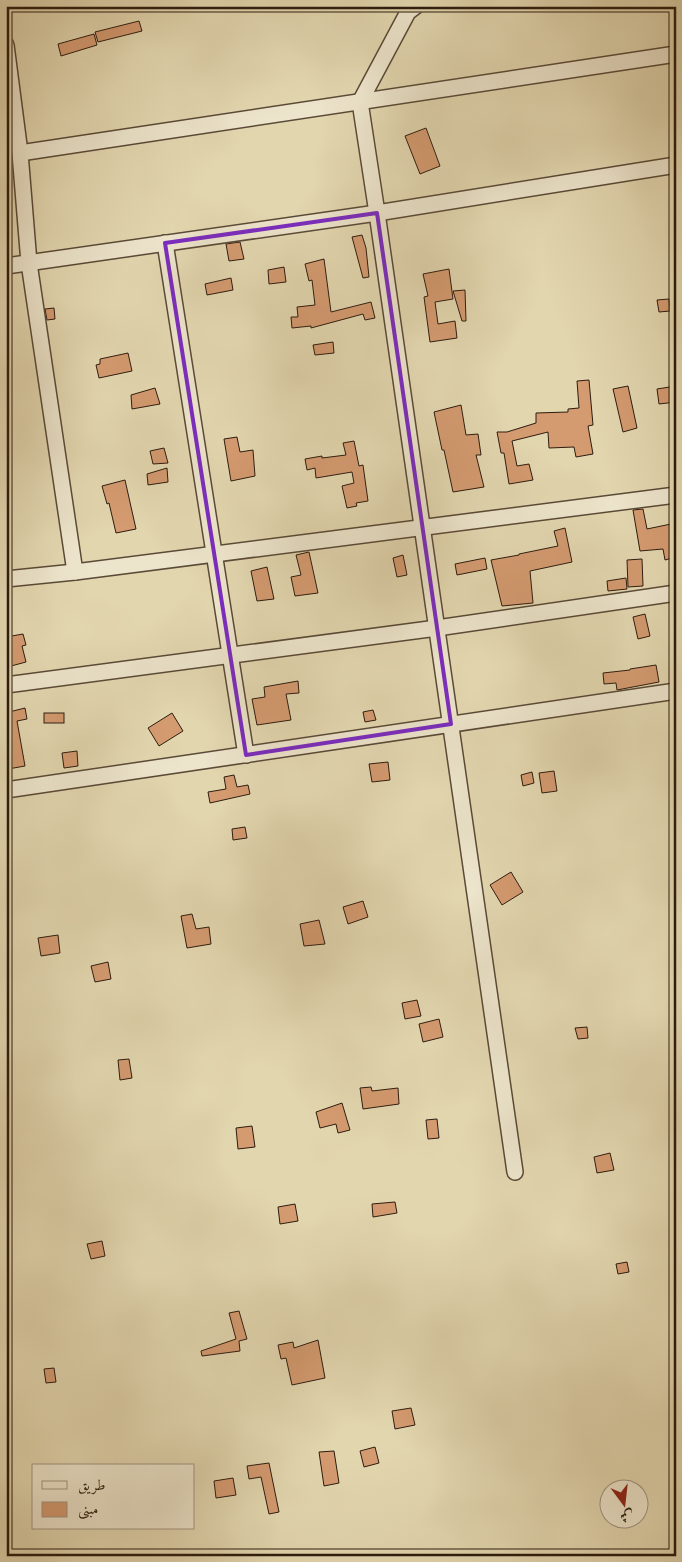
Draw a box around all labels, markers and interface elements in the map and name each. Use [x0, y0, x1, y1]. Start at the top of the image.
legend [32, 1464, 195, 1530]
text: طريق [78, 1475, 105, 1495]
north arrow [600, 1480, 650, 1530]
text: مبنى [78, 1499, 98, 1520]
text: ش [618, 1505, 636, 1527]

